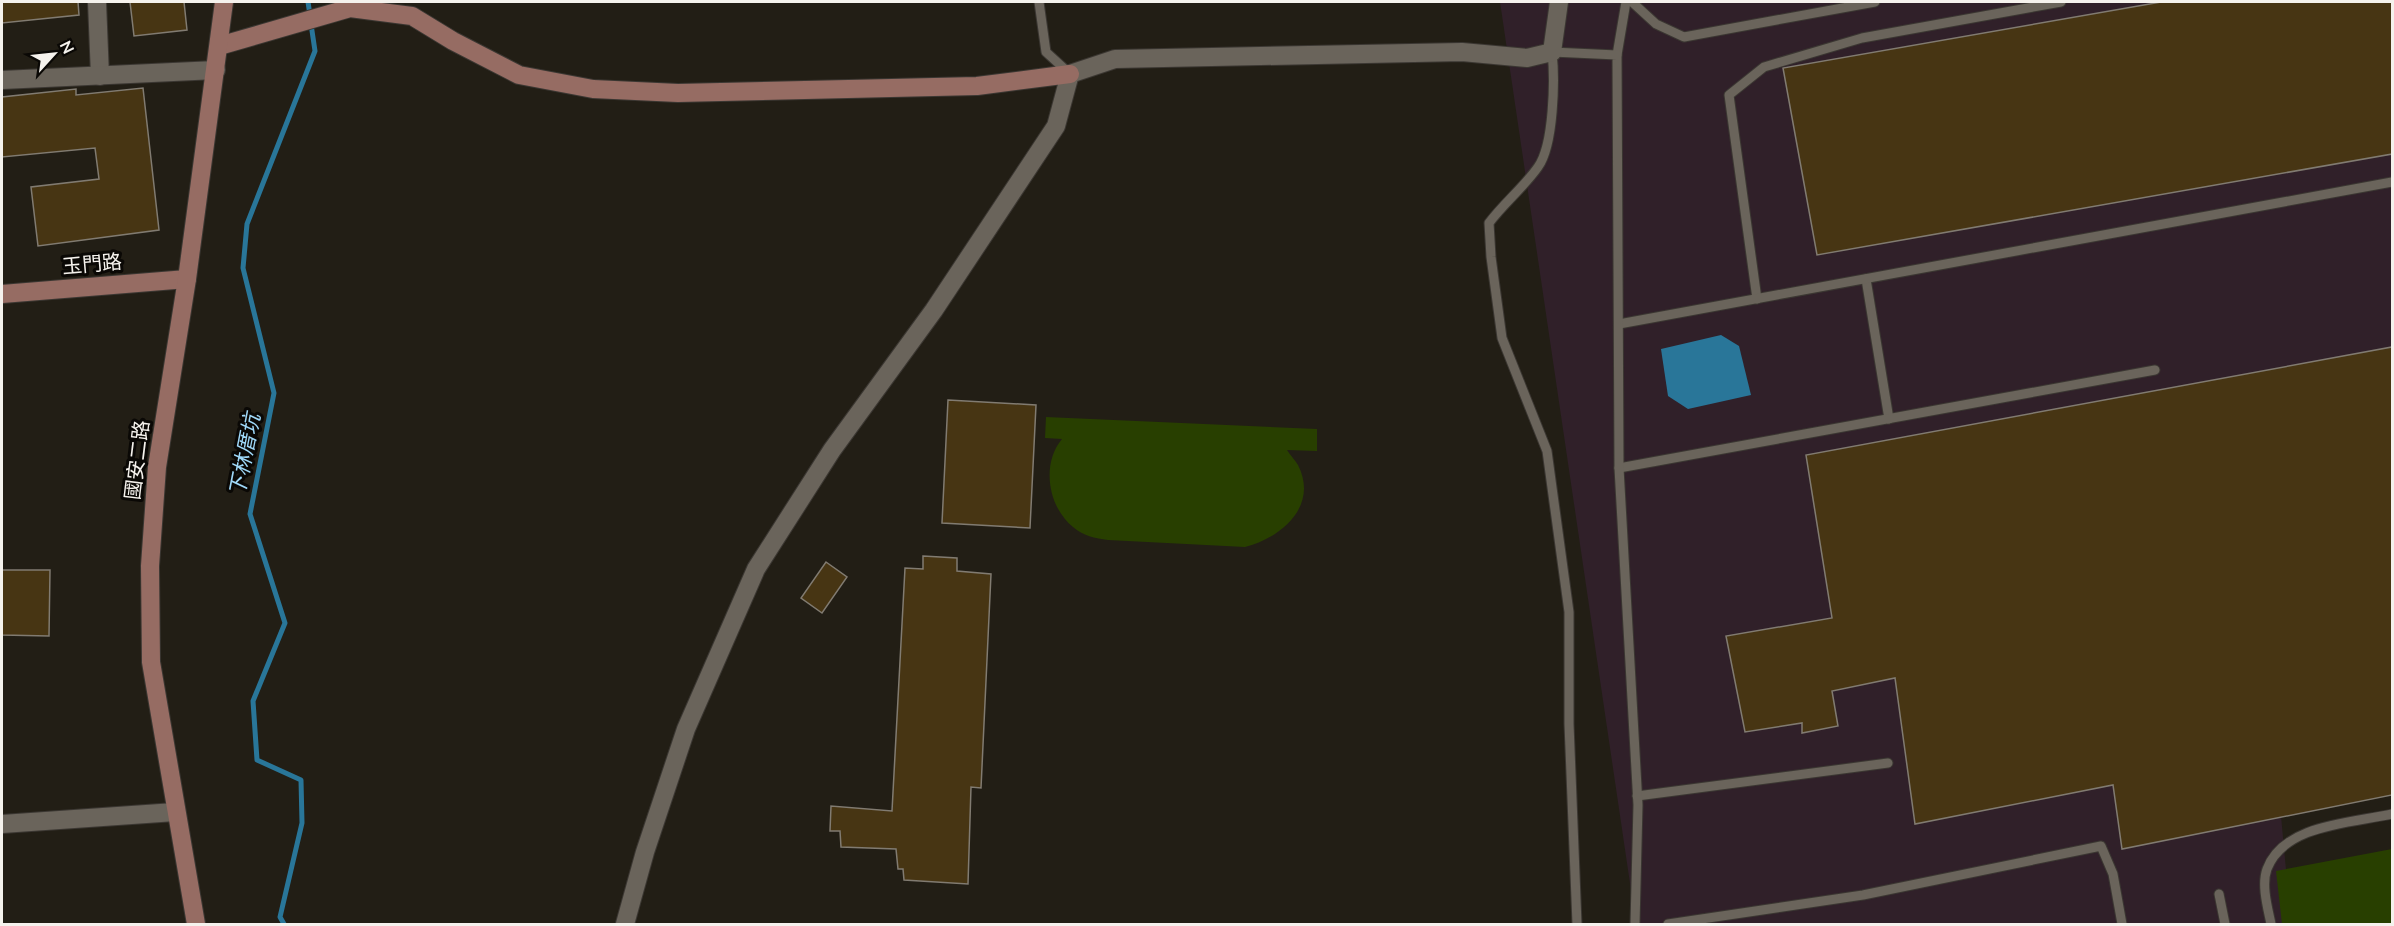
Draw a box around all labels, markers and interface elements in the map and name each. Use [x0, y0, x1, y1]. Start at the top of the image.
north arrow [24, 24, 84, 84]
text: N [54, 37, 79, 58]
street label: 玉門路 [61, 248, 123, 281]
water label: 下林厝坑 [223, 408, 267, 499]
street label: 國安二路 [119, 419, 156, 501]

